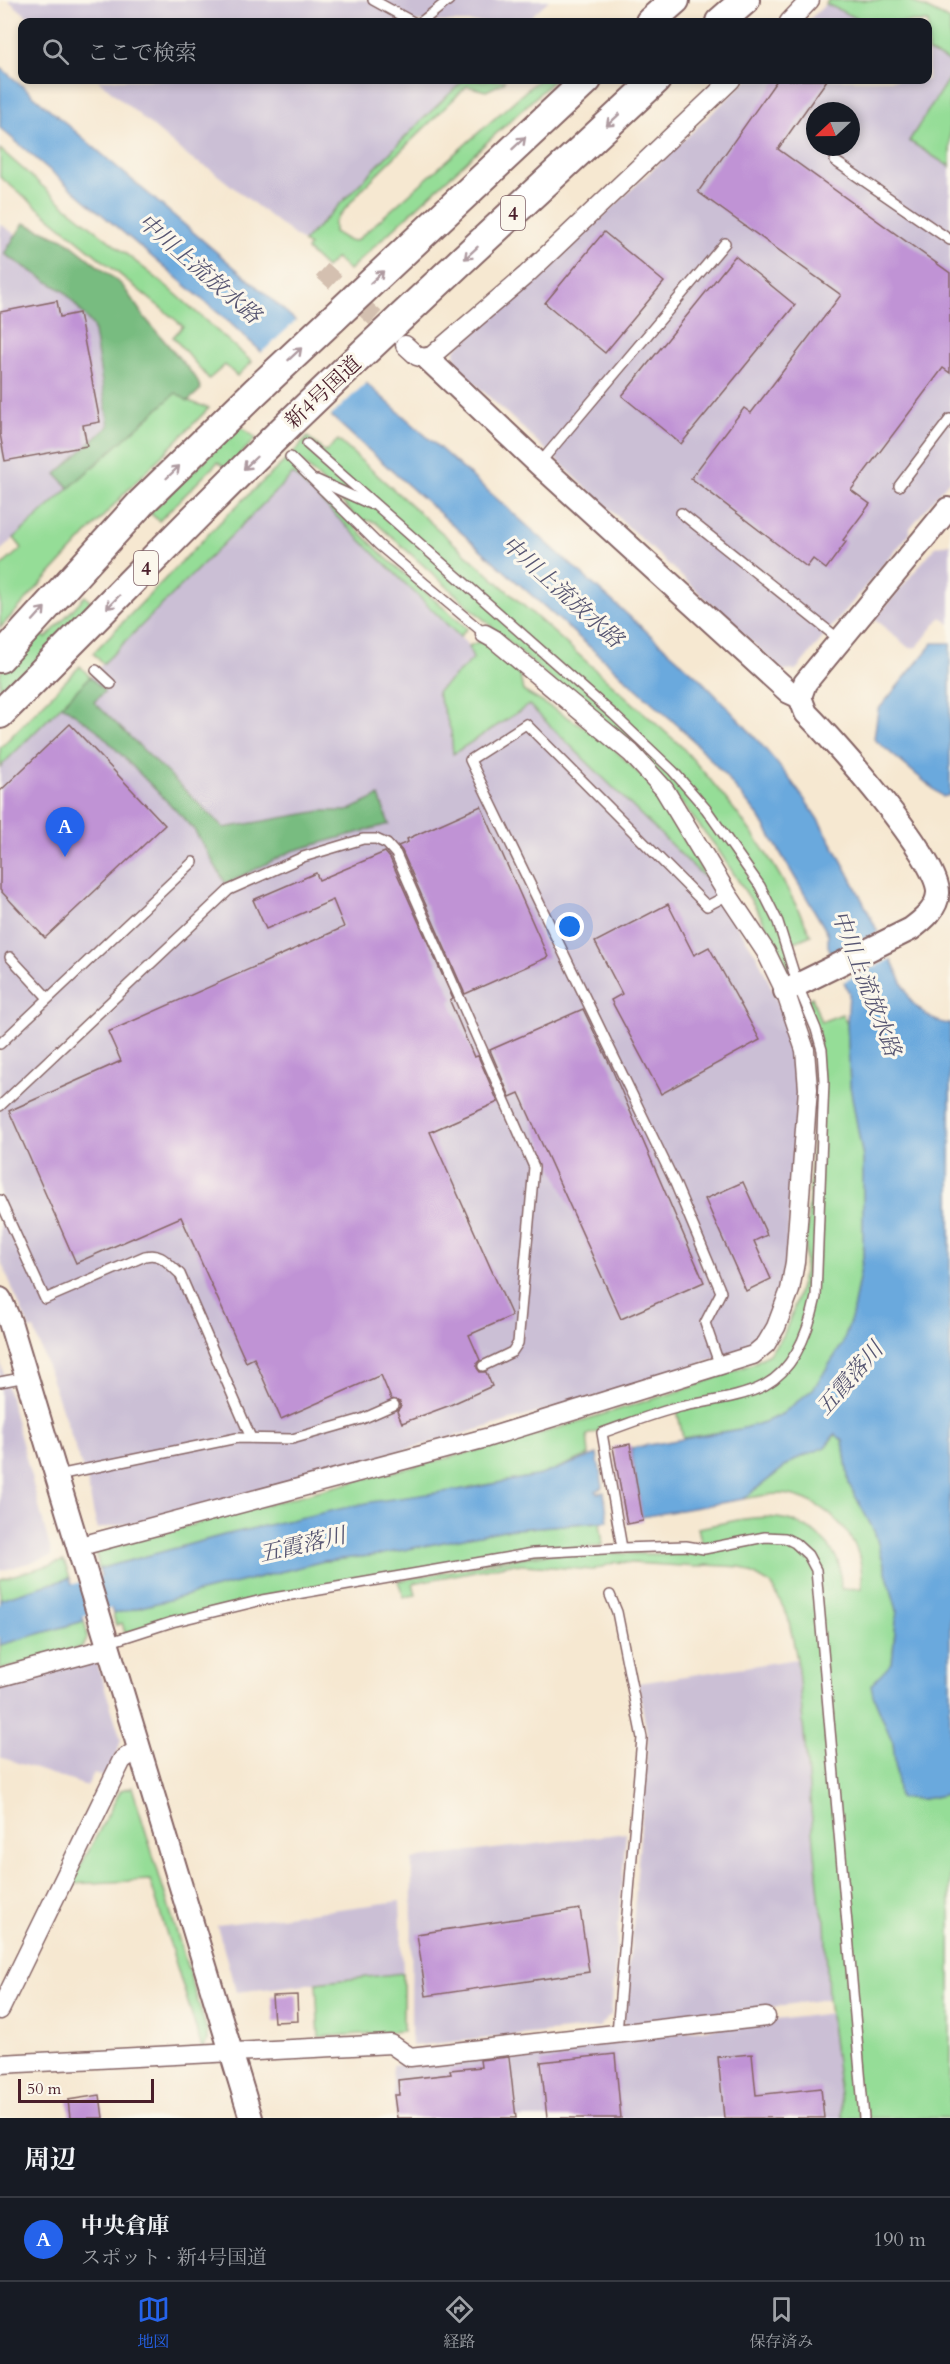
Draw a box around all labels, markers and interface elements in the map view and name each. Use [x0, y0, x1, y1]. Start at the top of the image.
search box [18, 18, 932, 84]
icon: search [39, 35, 72, 68]
text: ここで検索 [87, 38, 197, 68]
north arrow [806, 102, 860, 156]
one-way arrow [606, 112, 621, 126]
one-way arrow [511, 136, 526, 150]
road number: 4 [501, 196, 525, 230]
water label: 中川上流放水路 [131, 207, 269, 332]
one-way arrow [464, 246, 479, 260]
one-way arrow [369, 270, 384, 284]
one-way arrow [288, 347, 303, 361]
street label: 新4号国道 [279, 349, 368, 435]
one-way arrow [243, 455, 258, 470]
one-way arrow [165, 465, 180, 480]
water label: 中川上流放水路 [495, 529, 631, 656]
road number: 4 [134, 551, 158, 585]
one-way arrow [106, 594, 121, 609]
one-way arrow [32, 607, 46, 622]
pin: A [46, 808, 84, 857]
water label: 中川上流放水路 [824, 906, 908, 1062]
your location [555, 912, 584, 941]
water label: 五霞落川 [810, 1334, 891, 1422]
water label: 五霞落川 [256, 1520, 350, 1569]
scale bar [18, 2076, 154, 2104]
text: 50 m [27, 2078, 61, 2100]
text: 周辺 [24, 2142, 76, 2177]
text: 中央倉庫 [81, 2211, 169, 2241]
text: A [36, 2226, 51, 2253]
text: 190 m [873, 2226, 926, 2253]
text: スポット · 新4号国道 [81, 2244, 267, 2271]
tab: 地図 [137, 2293, 170, 2353]
tab: 経路 [443, 2293, 476, 2353]
tab: 保存済み [749, 2293, 813, 2353]

